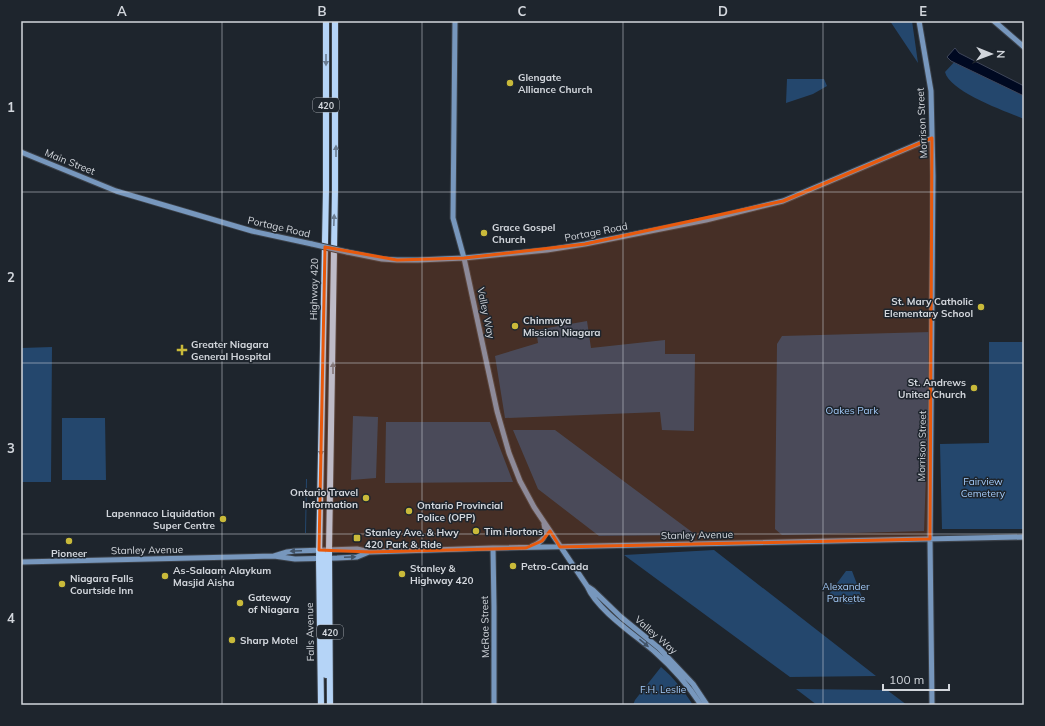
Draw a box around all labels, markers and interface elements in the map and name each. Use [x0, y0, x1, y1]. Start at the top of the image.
text: A [117, 3, 127, 19]
text: B [318, 3, 327, 19]
text: C [518, 3, 527, 19]
text: D [718, 3, 728, 19]
text: E [919, 3, 927, 19]
north arrow [971, 34, 1011, 74]
text: N [994, 50, 1008, 58]
one-way arrow [323, 54, 329, 67]
place label: Glengate Alliance Church [518, 71, 592, 96]
marker: Glengate Alliance Church [505, 78, 515, 88]
street label: Morrison Street [914, 87, 930, 159]
road number: 420 [313, 98, 339, 112]
text: 1 [7, 99, 15, 115]
one-way arrow [333, 144, 339, 157]
street label: Main Street [43, 146, 98, 178]
street label: Portage Road [246, 213, 312, 241]
one-way arrow [331, 214, 338, 226]
street label: Portage Road [563, 220, 629, 244]
place label: Grace Gospel Church [492, 221, 555, 246]
marker: Grace Gospel Church [479, 228, 489, 238]
street label: Highway 420 [307, 258, 321, 320]
text: 2 [7, 269, 15, 285]
street label: Valley Way [474, 286, 498, 341]
place label: St. Mary Catholic Elementary School [884, 295, 973, 320]
marker: St. Mary Catholic Elementary School [976, 302, 986, 312]
place label: Chinmaya Mission Niagara [523, 314, 601, 339]
marker: Chinmaya Mission Niagara [510, 321, 520, 331]
place label: Greater Niagara General Hospital [191, 338, 271, 363]
marker: Greater Niagara General Hospital [176, 344, 188, 356]
one-way arrow [329, 362, 336, 374]
place label: St. Andrews United Church [898, 376, 966, 401]
marker: St. Andrews United Church [969, 383, 979, 393]
park label: Oakes Park [826, 404, 879, 417]
street label: Morrison Street [915, 410, 929, 481]
text: 3 [7, 440, 15, 456]
one-way arrow [318, 444, 324, 457]
park label: Fairview Cemetery [961, 475, 1006, 500]
place label: Ontario Travel Information [290, 486, 358, 511]
marker: Ontario Travel Information [361, 493, 371, 503]
place label: Ontario Provincial Police (OPP) [417, 499, 503, 524]
marker: Ontario Provincial Police (OPP) [404, 506, 414, 516]
place label: Lapennaco Liquidation Super Centre [106, 507, 216, 532]
marker: Lapennaco Liquidation Super Centre [218, 514, 228, 524]
place label: Tim Hortons [484, 525, 543, 538]
place label: Stanley Ave. & Hwy 420 Park & Ride [365, 526, 459, 551]
marker: Tim Hortons [471, 526, 481, 536]
street label: Stanley Avenue [661, 528, 733, 542]
marker: Stanley Ave. & Hwy 420 Park & Ride [352, 533, 362, 543]
marker: Pioneer [64, 536, 74, 546]
street label: Stanley Avenue [111, 543, 183, 557]
place label: Pioneer [51, 547, 87, 560]
one-way arrow [289, 548, 302, 554]
one-way arrow [344, 554, 356, 561]
place label: Petro-Canada [521, 560, 588, 573]
marker: Petro-Canada [508, 561, 518, 571]
place label: Stanley & Highway 420 [410, 562, 474, 587]
place label: As-Salaam Alaykum Masjid Aisha [173, 564, 271, 589]
marker: Stanley & Highway 420 [397, 569, 407, 579]
marker: As-Salaam Alaykum Masjid Aisha [160, 571, 170, 581]
place label: Niagara Falls Courtside Inn [70, 572, 134, 597]
marker: Niagara Falls Courtside Inn [57, 579, 67, 589]
park label: Alexander Parkette [822, 580, 870, 605]
place label: Gateway of Niagara [248, 591, 299, 616]
street label: McRae Street [478, 595, 492, 658]
marker: Gateway of Niagara [235, 598, 245, 608]
street label: Falls Avenue [303, 603, 317, 661]
text: 4 [7, 610, 15, 626]
street label: Valley Way [632, 613, 681, 657]
road number: 420 [317, 625, 343, 639]
place label: Sharp Motel [240, 634, 298, 647]
marker: Sharp Motel [227, 635, 237, 645]
one-way arrow [638, 638, 649, 647]
scale bar [883, 666, 949, 692]
text: 100 m [889, 672, 924, 687]
park label: F.H. Leslie [640, 683, 686, 696]

